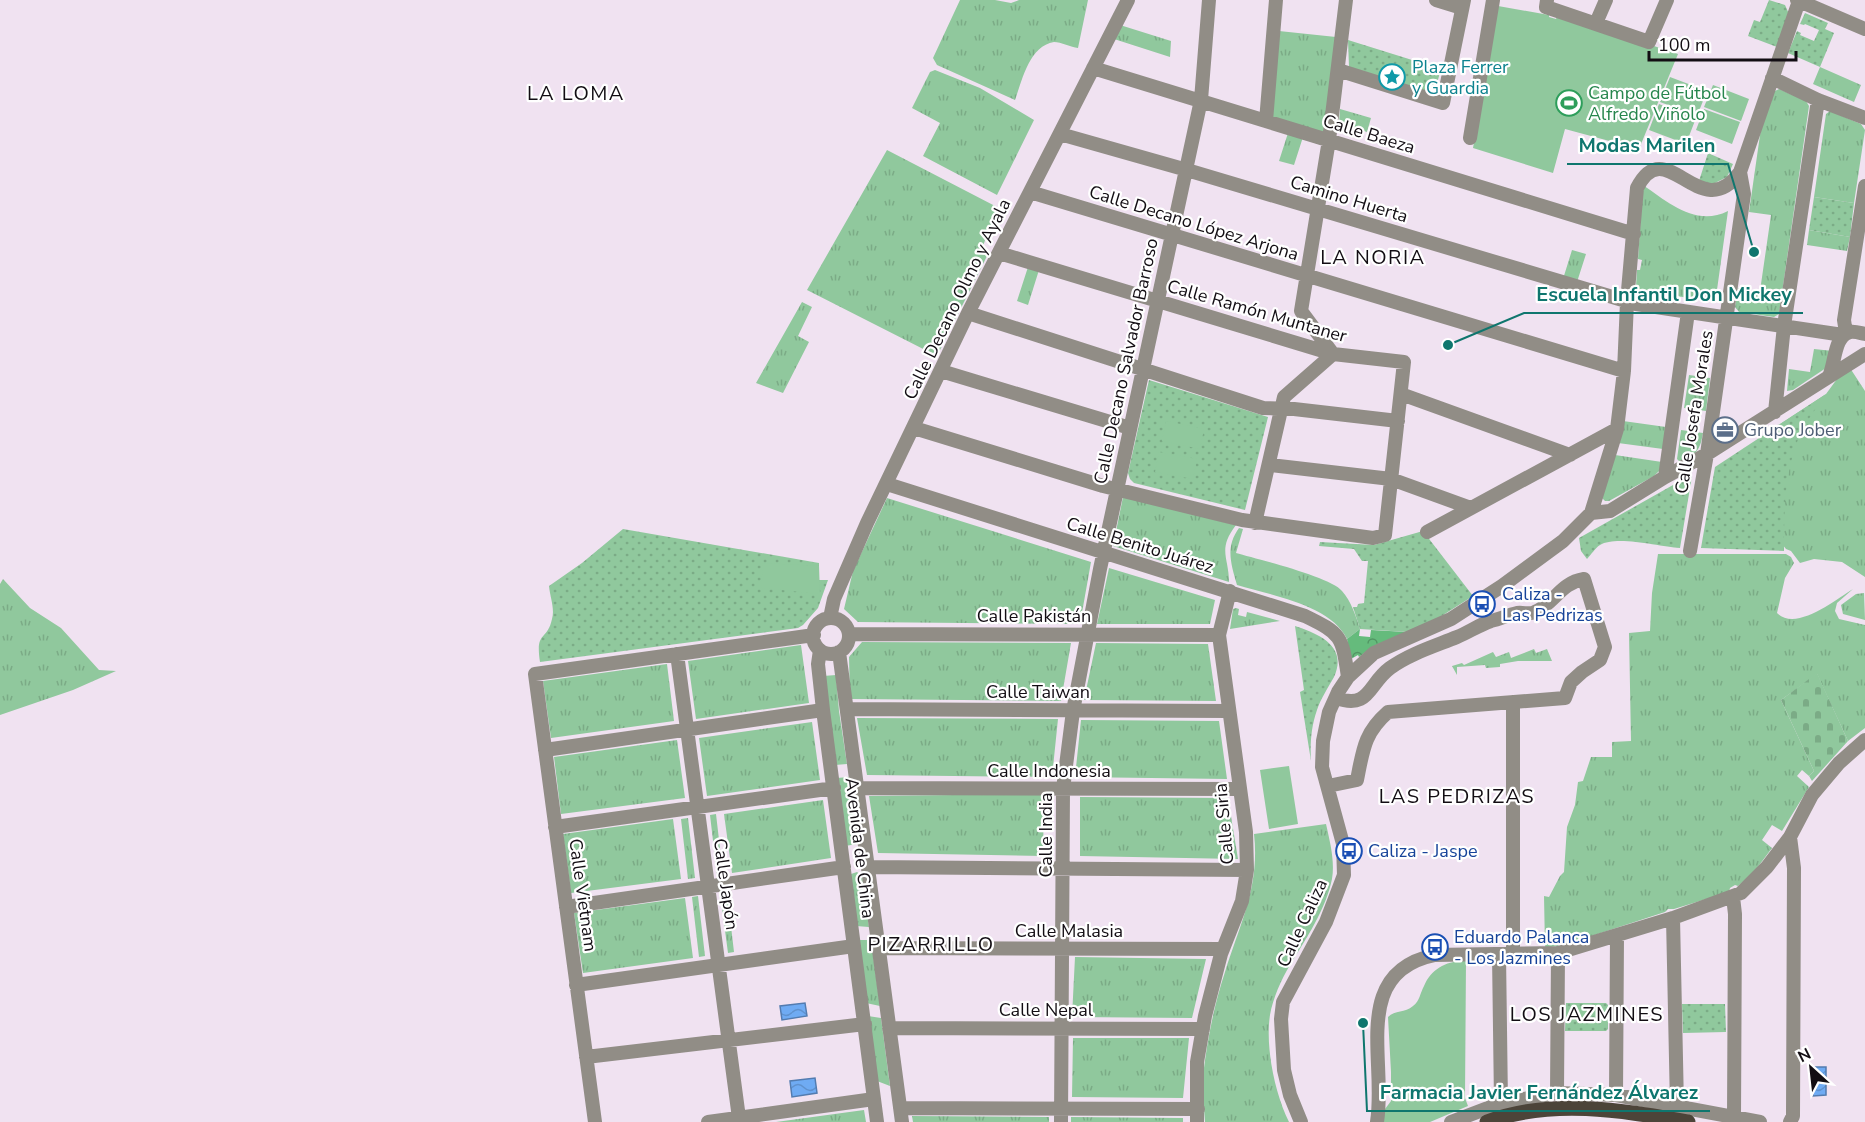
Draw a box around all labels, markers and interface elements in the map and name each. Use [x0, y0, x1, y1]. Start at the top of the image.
scale bar [1649, 24, 1796, 62]
text: 100 m [1658, 33, 1710, 57]
place label: Plaza Ferrer y Guardia [1412, 55, 1509, 100]
place icon: Plaza Ferrer y Guardia [1377, 62, 1407, 92]
district label: LA LOMA [527, 80, 625, 107]
place label: Campo de Fútbol Alfredo Viñolo [1588, 81, 1727, 126]
sports icon: Campo de Fútbol Alfredo Viñolo [1554, 88, 1584, 118]
street label: Calle Baeza [1320, 109, 1418, 159]
callout: Modas Marilen [1567, 126, 1728, 164]
text: Modas Marilen [1578, 132, 1716, 159]
street label: Camino Huerta [1287, 170, 1411, 228]
street label: Calle Decano López Arjona [1086, 180, 1302, 266]
street label: Calle Decano Olmo y Ayala [898, 194, 1016, 404]
street label: Calle Decano Salvador Barroso [1088, 236, 1164, 486]
district label: LA NORIA [1320, 244, 1426, 271]
street label: Calle Ramón Muntaner [1164, 274, 1350, 348]
callout: Escuela Infantil Don Mickey [1524, 275, 1803, 313]
text: Escuela Infantil Don Mickey [1536, 281, 1792, 308]
street label: Calle Josefa Morales [1669, 329, 1719, 495]
office icon: Grupo Jober [1710, 415, 1740, 445]
place label: Grupo Jober [1744, 418, 1842, 442]
street label: Calle Benito Juárez [1063, 511, 1217, 579]
place label: Caliza - Las Pedrizas [1502, 582, 1603, 627]
bus stop icon: Caliza - Las Pedrizas [1467, 589, 1497, 619]
street label: Calle Pakistán [977, 604, 1091, 628]
street label: Calle Taiwan [986, 680, 1090, 704]
street label: Calle Indonesia [987, 759, 1111, 783]
street label: Avenida de China [839, 776, 881, 920]
street label: Calle Siria [1208, 782, 1240, 866]
district label: LAS PEDRIZAS [1379, 783, 1535, 810]
street label: Calle India [1034, 792, 1058, 878]
bus stop icon: Caliza - Jaspe [1334, 836, 1364, 866]
street label: Calle Vietnam [563, 837, 603, 953]
street label: Calle Japón [708, 837, 744, 931]
place label: Caliza - Jaspe [1368, 839, 1478, 863]
street label: Calle Caliza [1271, 875, 1333, 971]
street label: Calle Malasia [1015, 919, 1123, 943]
place label: Eduardo Palanca - Los Jazmines [1454, 925, 1589, 970]
district label: PIZARRILLO [867, 931, 995, 958]
bus stop icon: Eduardo Palanca - Los Jazmines [1420, 932, 1450, 962]
street label: Calle Nepal [999, 998, 1094, 1022]
district label: LOS JAZMINES [1510, 1001, 1664, 1028]
north arrow [1781, 1038, 1841, 1098]
text: N [1794, 1043, 1815, 1068]
callout: Farmacia Javier Fernández Álvarez [1367, 1073, 1710, 1111]
text: Farmacia Javier Fernández Álvarez [1380, 1079, 1698, 1106]

